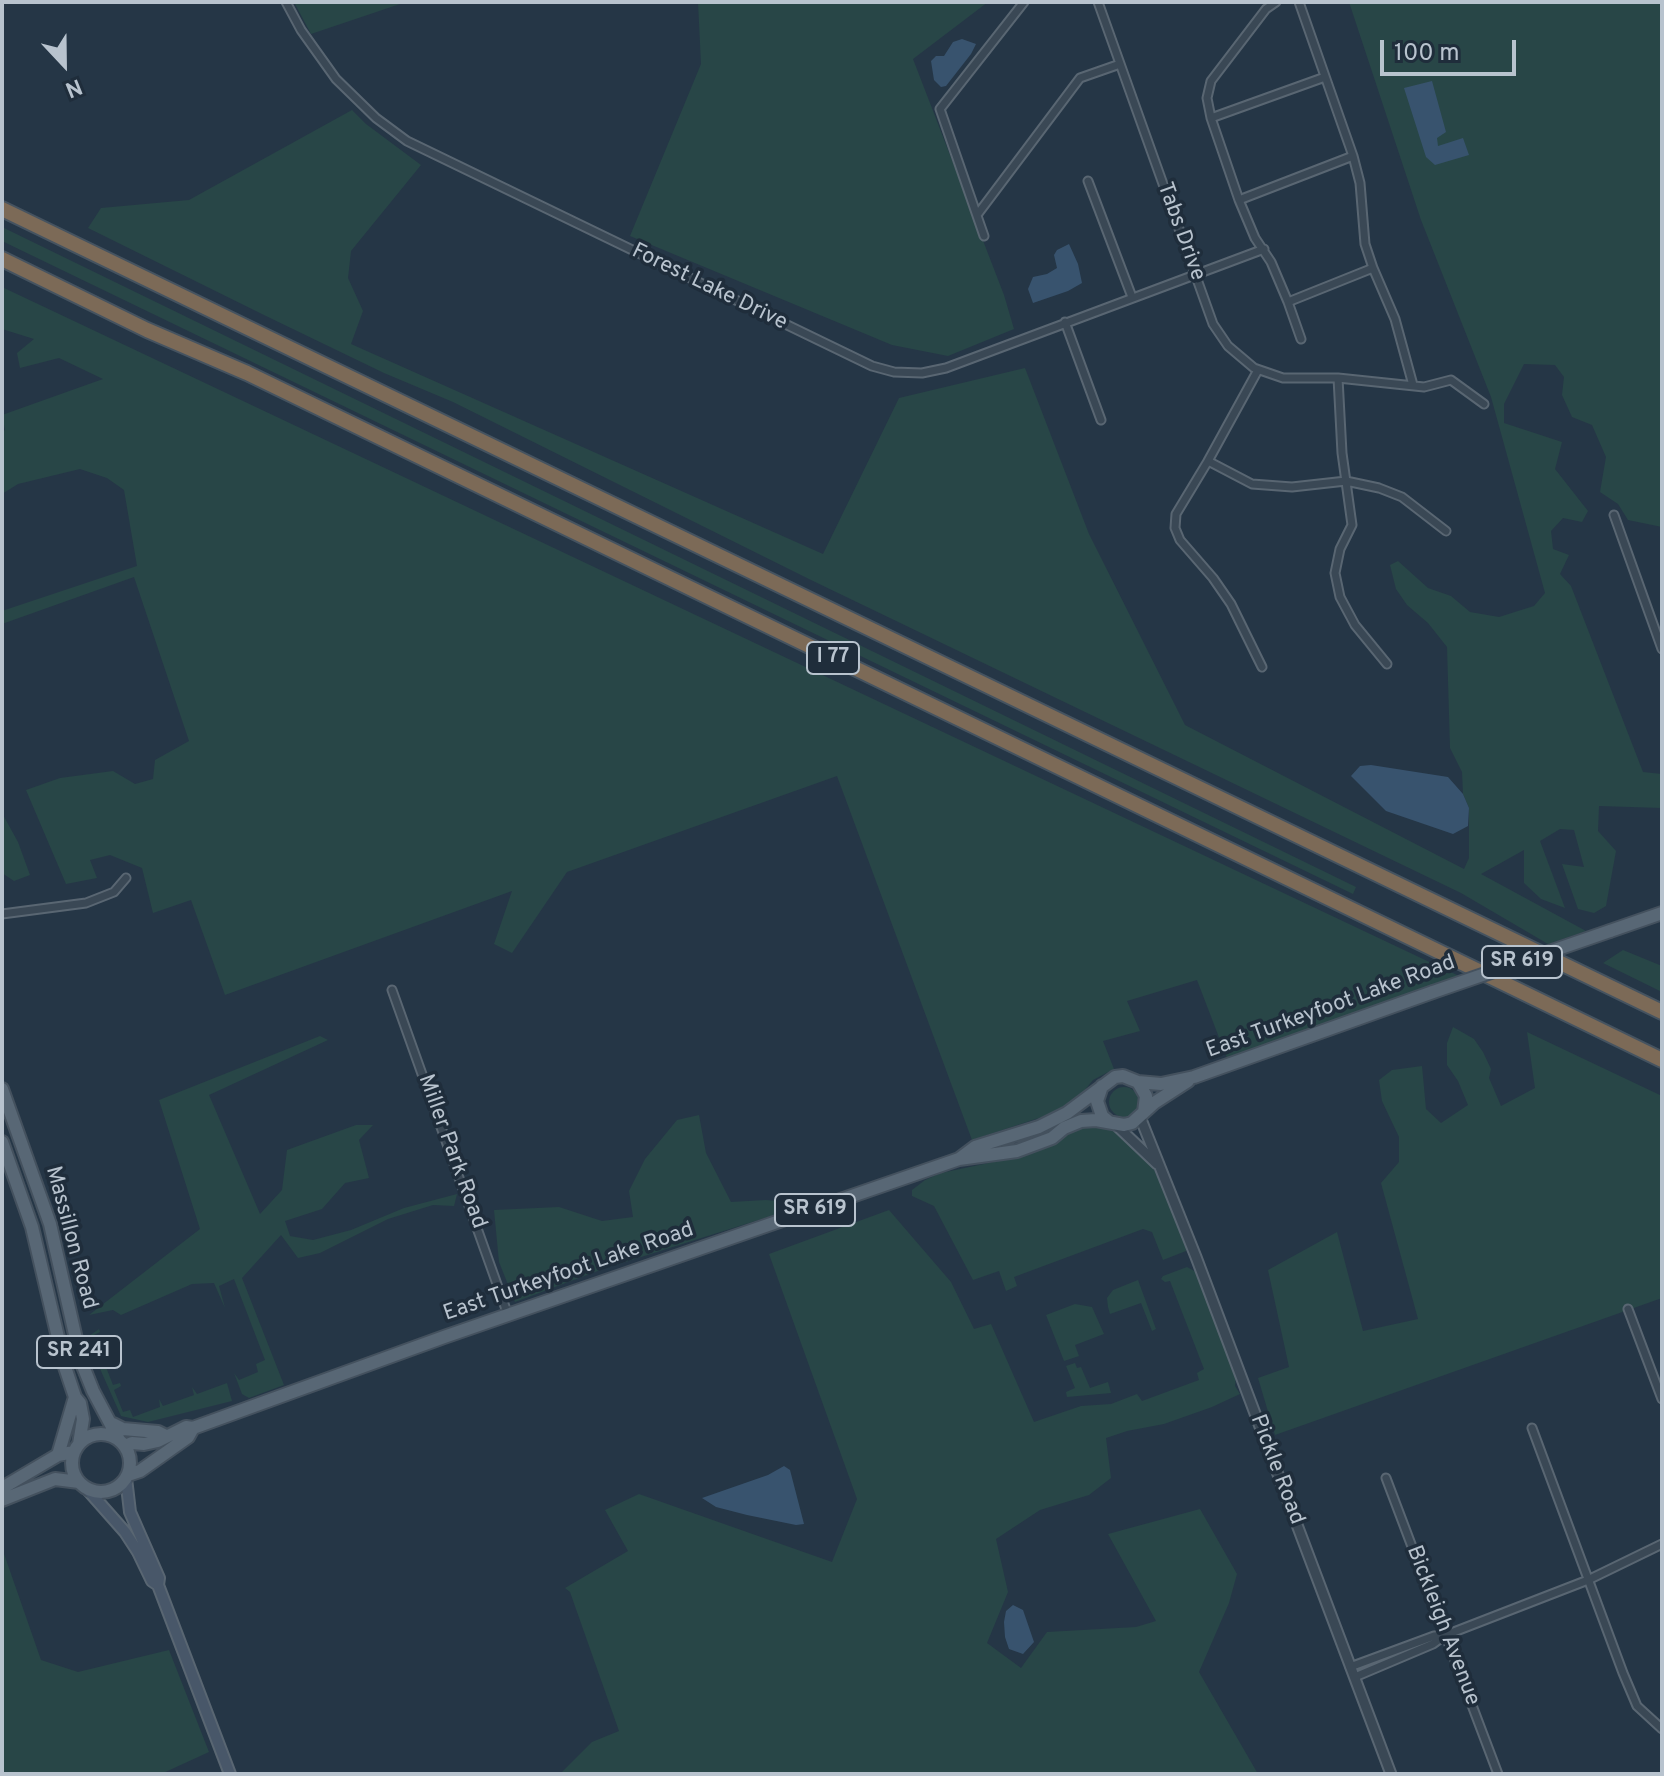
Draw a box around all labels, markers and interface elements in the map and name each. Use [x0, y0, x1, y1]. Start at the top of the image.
north arrow [24, 24, 104, 104]
scale bar [1384, 24, 1520, 74]
text: 100 m [1394, 39, 1460, 69]
text: N [61, 71, 86, 102]
street label: Tabs Drive [1150, 179, 1210, 285]
street label: Forest Lake Drive [627, 239, 791, 337]
road number: I 77 [807, 642, 859, 674]
road number: SR 619 [1482, 946, 1562, 978]
street label: East Turkeyfoot Lake Road [1203, 951, 1459, 1065]
street label: Miller Park Road [411, 1071, 491, 1233]
street label: Massillon Road [38, 1164, 102, 1312]
road number: SR 619 [775, 1194, 855, 1226]
street label: East Turkeyfoot Lake Road [440, 1218, 698, 1328]
road number: SR 241 [37, 1336, 121, 1368]
street label: Pickle Road [1243, 1411, 1309, 1529]
street label: Bickleigh Avenue [1399, 1542, 1485, 1710]

